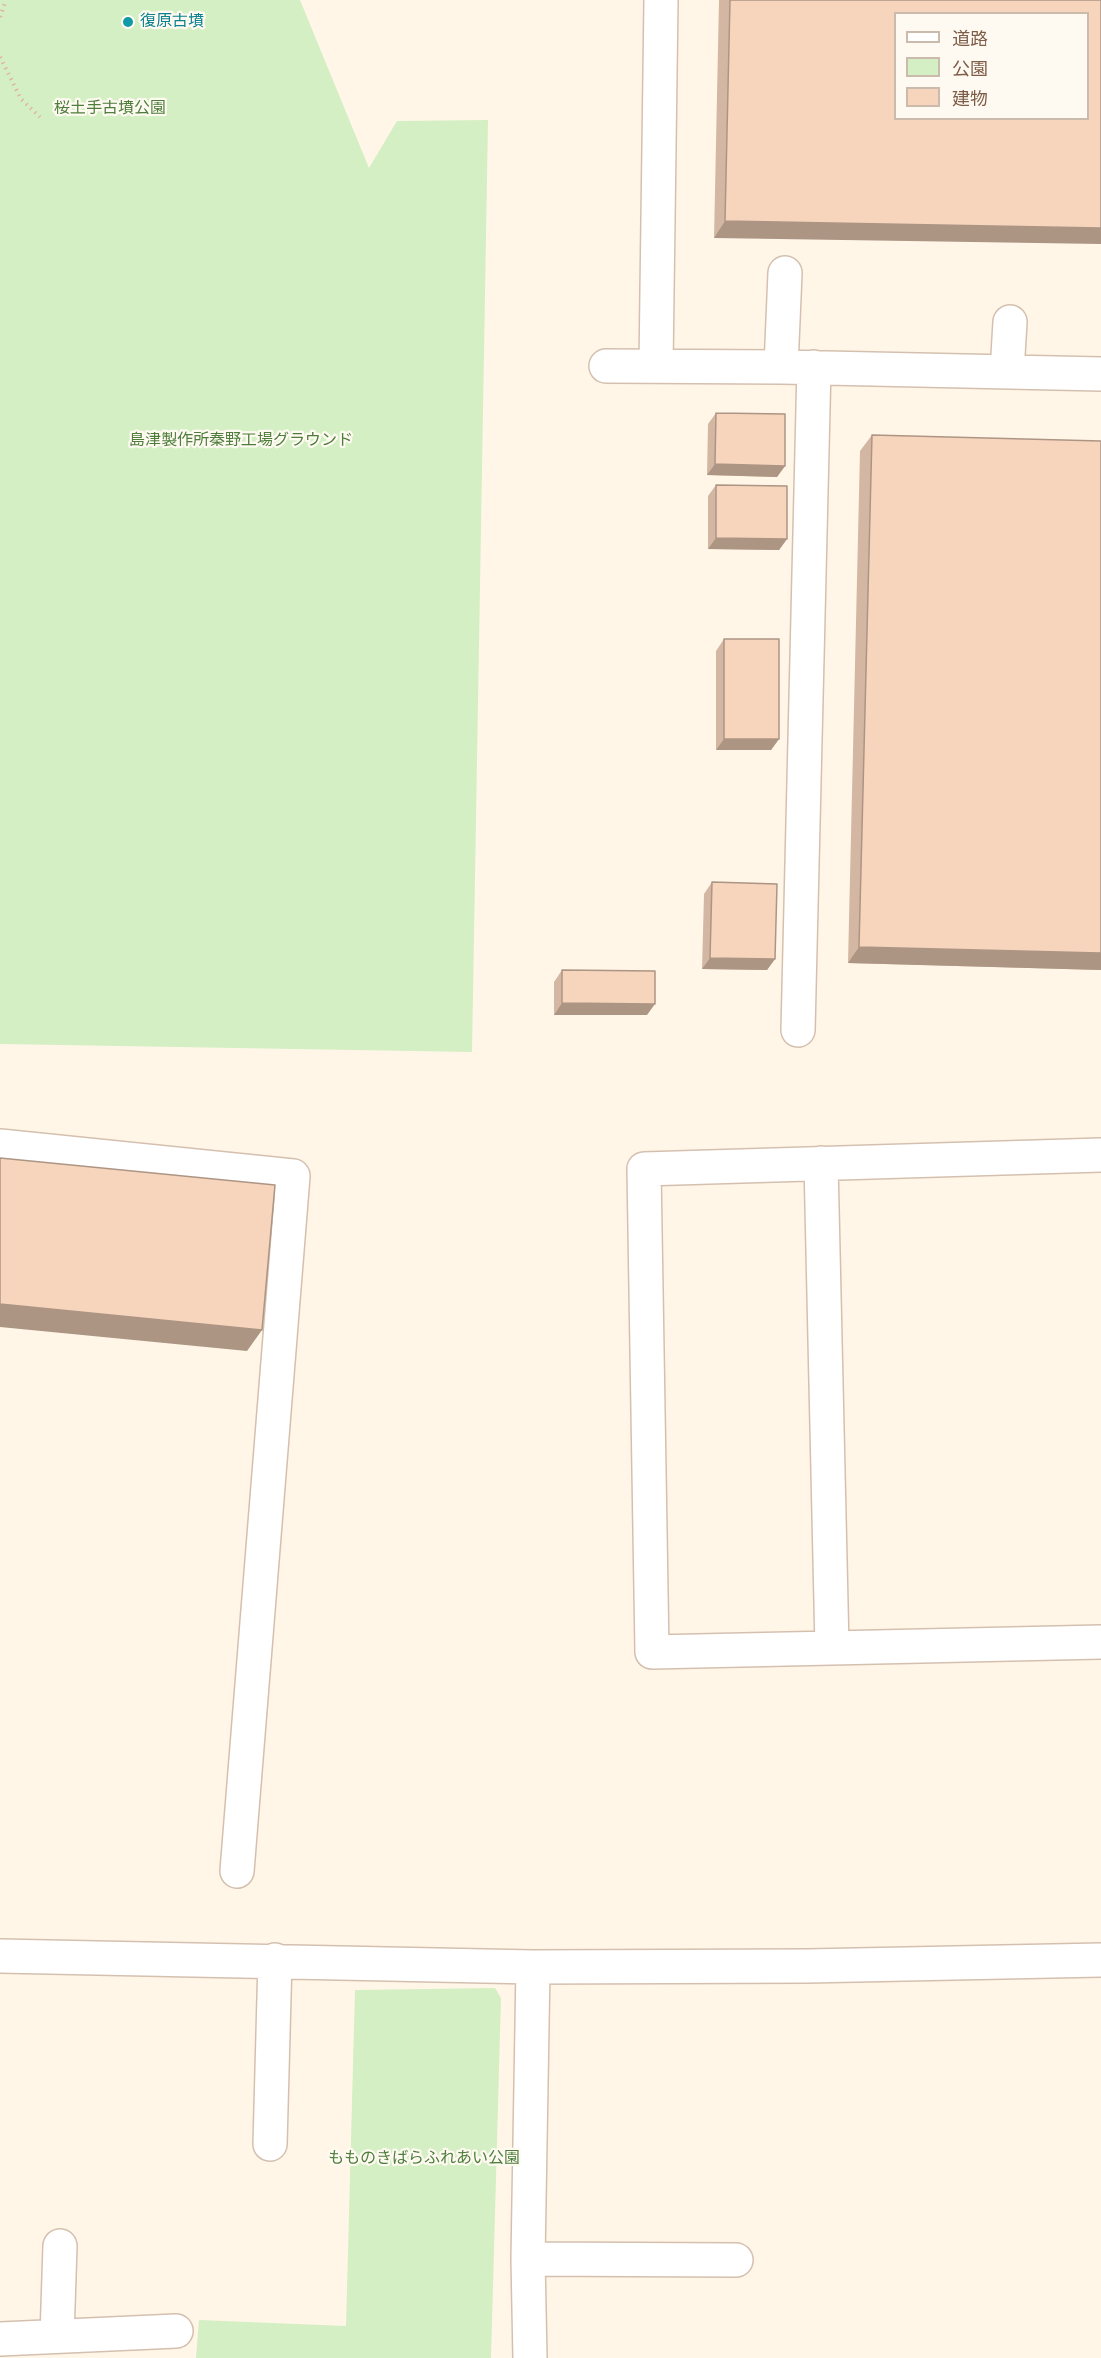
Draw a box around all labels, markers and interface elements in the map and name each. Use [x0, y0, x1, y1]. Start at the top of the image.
place label: 復原古墳 [140, 12, 204, 32]
legend [894, 12, 1089, 120]
marker: 復原古墳 [121, 15, 135, 29]
text: 道路 [952, 27, 988, 50]
text: 公園 [952, 57, 988, 80]
text: 建物 [952, 87, 988, 110]
park label: 桜土手古墳公園 [54, 99, 166, 119]
park label: 島津製作所秦野工場グラウンド [129, 431, 353, 451]
park label: もものきばらふれあい公園 [328, 2149, 520, 2169]

